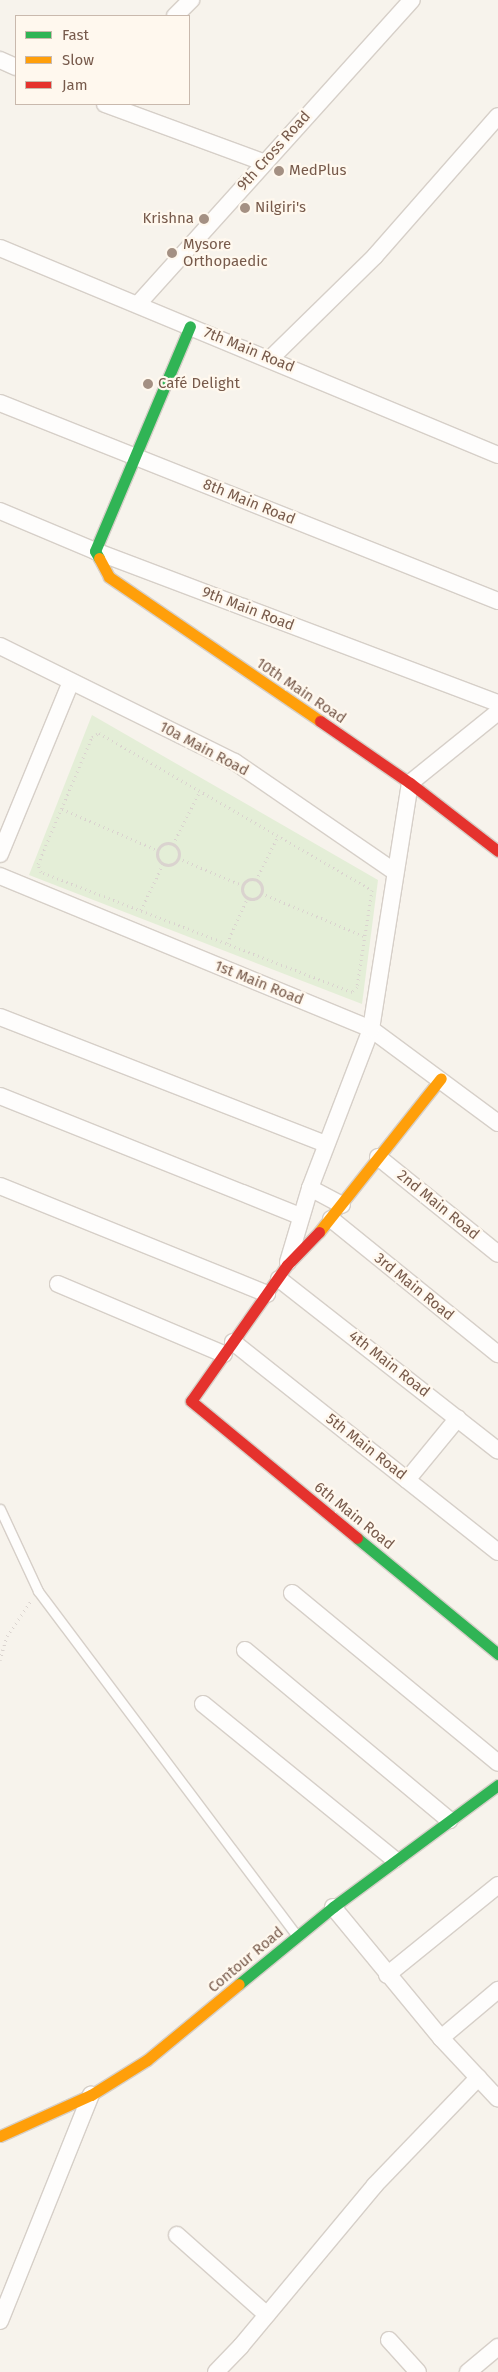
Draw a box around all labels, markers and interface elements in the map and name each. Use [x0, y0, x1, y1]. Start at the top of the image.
legend [15, 15, 190, 105]
text: Fast [62, 26, 89, 44]
text: Slow [62, 51, 94, 69]
text: Jam [62, 76, 88, 94]
street label: 9th Cross Road [234, 108, 314, 194]
place label: MedPlus [289, 162, 347, 180]
marker: MedPlus [273, 165, 285, 177]
place label: Nilgiri's [255, 199, 306, 217]
marker: Nilgiri's [239, 202, 251, 214]
place label: Krishna [142, 210, 194, 228]
marker: Krishna [198, 213, 210, 225]
place label: Mysore Orthopaedic [183, 235, 268, 270]
marker: Mysore Orthopaedic [165, 246, 179, 260]
street label: 7th Main Road [201, 324, 297, 376]
place label: Café Delight [158, 375, 240, 393]
marker: Café Delight [142, 378, 154, 390]
street label: 8th Main Road [200, 475, 298, 529]
street label: 9th Main Road [199, 583, 297, 635]
street label: 10th Main Road [253, 654, 349, 728]
street label: 10a Main Road [156, 718, 252, 780]
street label: 1st Main Road [212, 957, 306, 1009]
street label: 2nd Main Road [393, 1166, 483, 1244]
street label: 3rd Main Road [371, 1249, 457, 1325]
street label: 4th Main Road [345, 1327, 433, 1401]
street label: 5th Main Road [322, 1410, 410, 1484]
street label: 6th Main Road [310, 1478, 398, 1554]
street label: Contour Road [205, 1923, 287, 1997]

